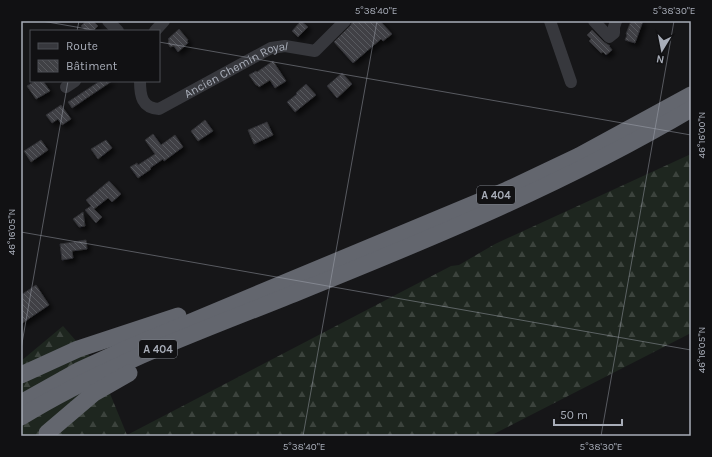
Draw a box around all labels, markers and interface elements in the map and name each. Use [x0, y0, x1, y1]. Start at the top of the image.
text: 5°38'40"E [355, 5, 397, 17]
text: 5°38'30"E [653, 5, 695, 17]
legend [30, 30, 160, 82]
north arrow [642, 30, 682, 70]
text: Route [66, 39, 98, 53]
street label: Ancien Chemin Royal [182, 39, 290, 101]
text: N [655, 52, 665, 66]
text: Bâtiment [66, 59, 118, 73]
text: 46°16'00"N [696, 112, 708, 158]
road number: A 404 [477, 186, 515, 204]
text: 46°16'05"N [6, 209, 18, 255]
text: 46°16'05"N [696, 327, 708, 373]
road number: A 404 [139, 340, 177, 358]
scale bar [554, 401, 622, 427]
text: 50 m [560, 408, 588, 422]
text: 5°38'40"E [283, 441, 325, 453]
text: 5°38'30"E [580, 441, 622, 453]

